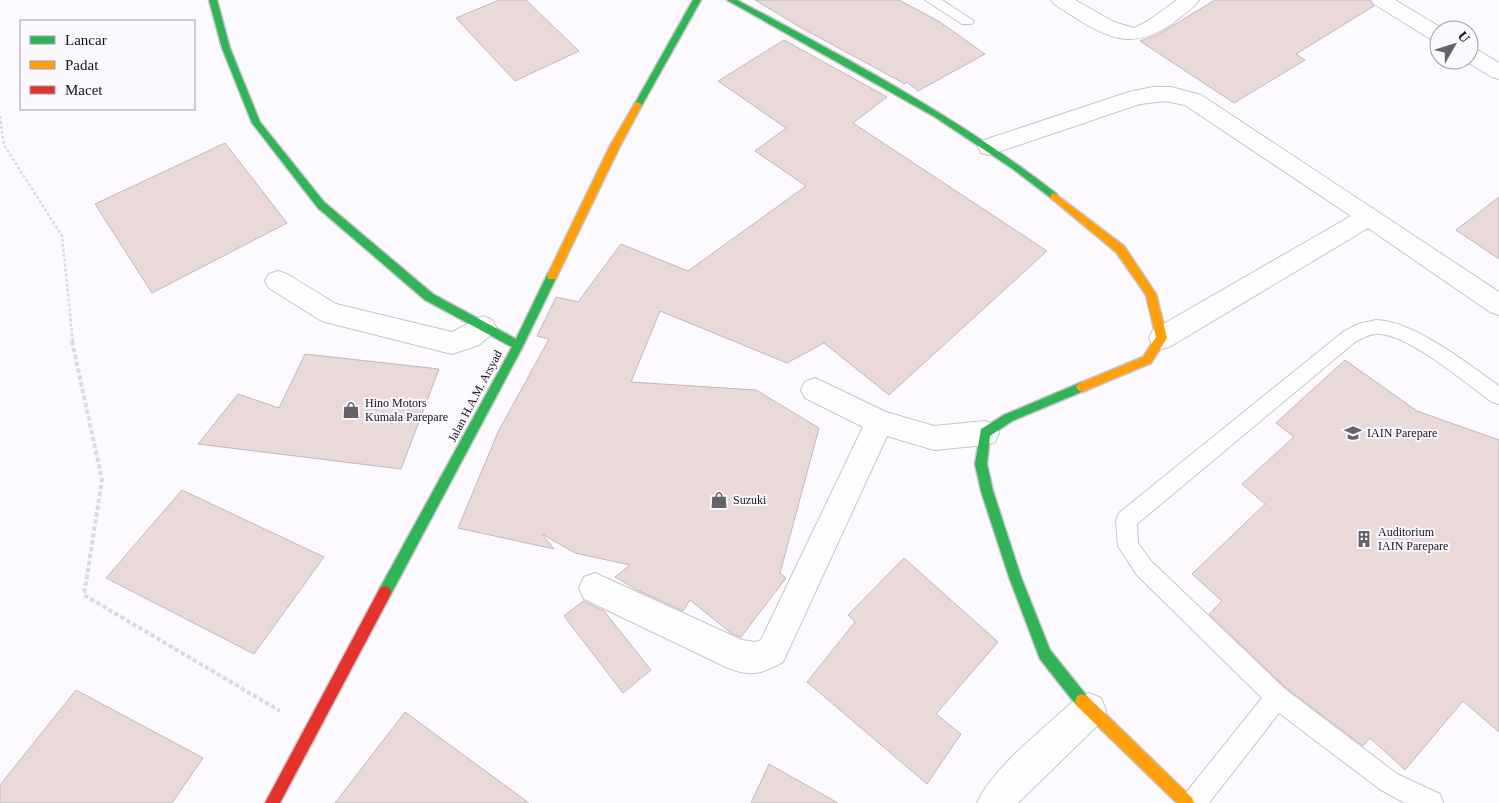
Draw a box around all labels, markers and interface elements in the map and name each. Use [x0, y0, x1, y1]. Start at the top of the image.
legend [20, 20, 195, 110]
north arrow [1429, 20, 1479, 70]
text: U [1455, 28, 1473, 46]
text: Lancar [65, 32, 107, 48]
text: Padat [65, 57, 99, 73]
text: Macet [65, 82, 103, 98]
street label: Jalan H.A.M. Arsyad [445, 348, 505, 444]
place label: Hino Motors Kumala Parepare [365, 396, 448, 424]
shop icon: Hino Motors Kumala Parepare [341, 400, 361, 420]
school or university icon: IAIN Parepare [1343, 423, 1363, 443]
place label: IAIN Parepare [1367, 426, 1437, 440]
shop icon: Suzuki [709, 490, 729, 510]
place label: Suzuki [733, 493, 767, 507]
place label: Auditorium IAIN Parepare [1378, 525, 1448, 553]
building icon: Auditorium IAIN Parepare [1354, 529, 1374, 549]

